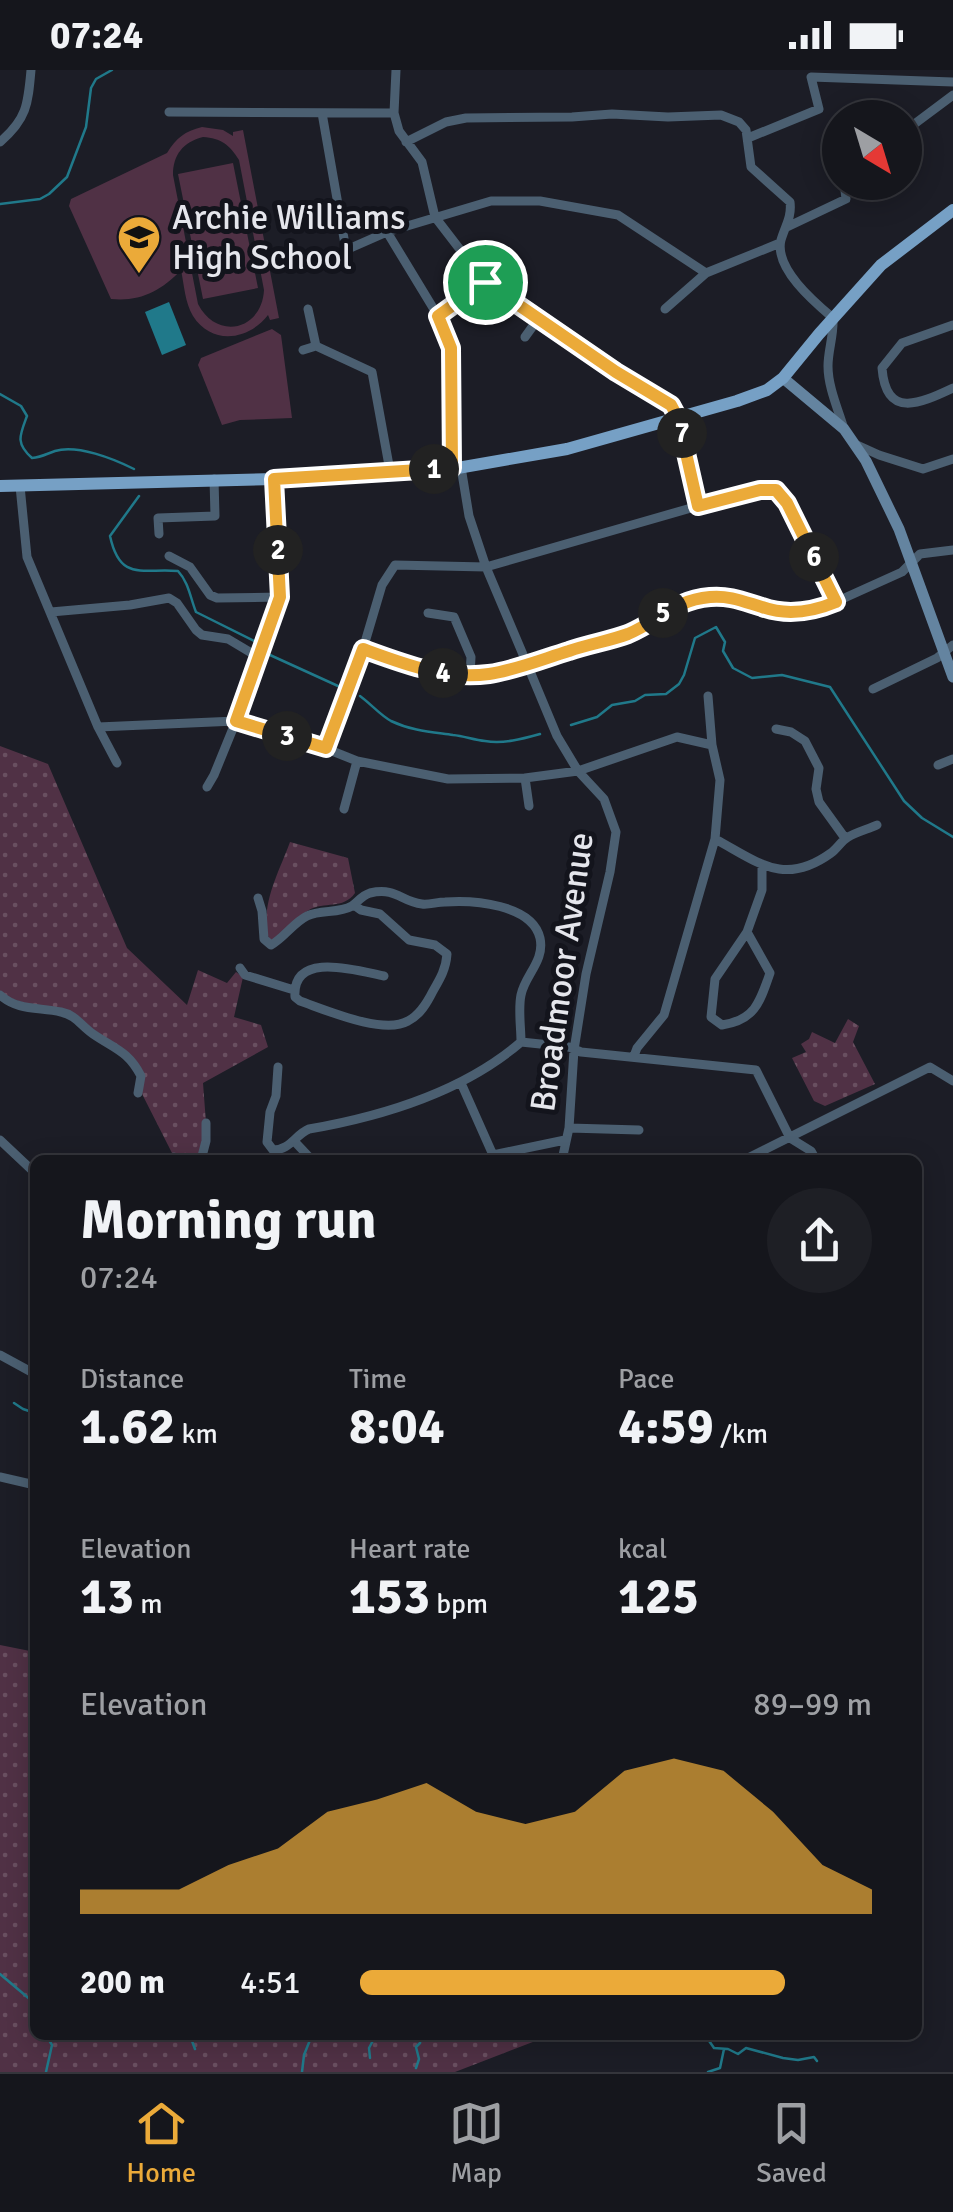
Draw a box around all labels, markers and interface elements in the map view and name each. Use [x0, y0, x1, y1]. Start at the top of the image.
text: 07:24 [50, 12, 143, 59]
north arrow [822, 100, 922, 200]
map controls [822, 100, 922, 200]
place label: Archie Williams High School [172, 196, 406, 279]
school or university icon: Archie Williams High School [116, 214, 162, 275]
pin [443, 240, 528, 325]
icon: arrive [458, 255, 513, 310]
pin: 7 [657, 408, 707, 458]
text: 7 [674, 416, 690, 450]
pin: 1 [409, 444, 459, 494]
text: 1 [426, 452, 442, 486]
pin: 2 [253, 525, 303, 575]
pin: 6 [789, 532, 839, 582]
text: 2 [270, 533, 286, 567]
text: 6 [806, 540, 822, 574]
pin: 5 [638, 588, 688, 638]
text: 5 [655, 596, 671, 630]
pin: 4 [418, 648, 468, 698]
text: 4 [435, 656, 451, 690]
pin: 3 [262, 711, 312, 761]
text: 3 [279, 719, 295, 753]
street label: Broadmoor Avenue [521, 830, 603, 1114]
text: Morning run [80, 1186, 377, 1254]
button: share [767, 1188, 872, 1293]
text: 07:24 [80, 1258, 158, 1297]
text: Distance [80, 1362, 184, 1396]
text: Time [349, 1362, 407, 1396]
text: Pace [618, 1362, 674, 1396]
text: 1.62 [80, 1396, 175, 1458]
text: 8:04 [349, 1396, 445, 1458]
text: 4:59 [618, 1396, 714, 1458]
text: km [175, 1417, 218, 1451]
text: /km [714, 1417, 768, 1451]
text: Elevation [80, 1532, 192, 1566]
text: Heart rate [349, 1532, 471, 1566]
text: kcal [618, 1532, 667, 1566]
text: 13 [80, 1566, 134, 1628]
text: 153 [349, 1566, 430, 1628]
text: 125 [618, 1566, 699, 1628]
text: m [134, 1587, 163, 1621]
text: bpm [430, 1587, 488, 1621]
text: Elevation [80, 1685, 207, 1724]
text: 89–99 m [753, 1685, 872, 1724]
text: 200 m [80, 1963, 165, 2002]
text: 4:51 [240, 1963, 300, 2002]
tab: Home [126, 2096, 196, 2190]
tab: Map [449, 2096, 504, 2190]
tab: Saved [756, 2096, 827, 2190]

